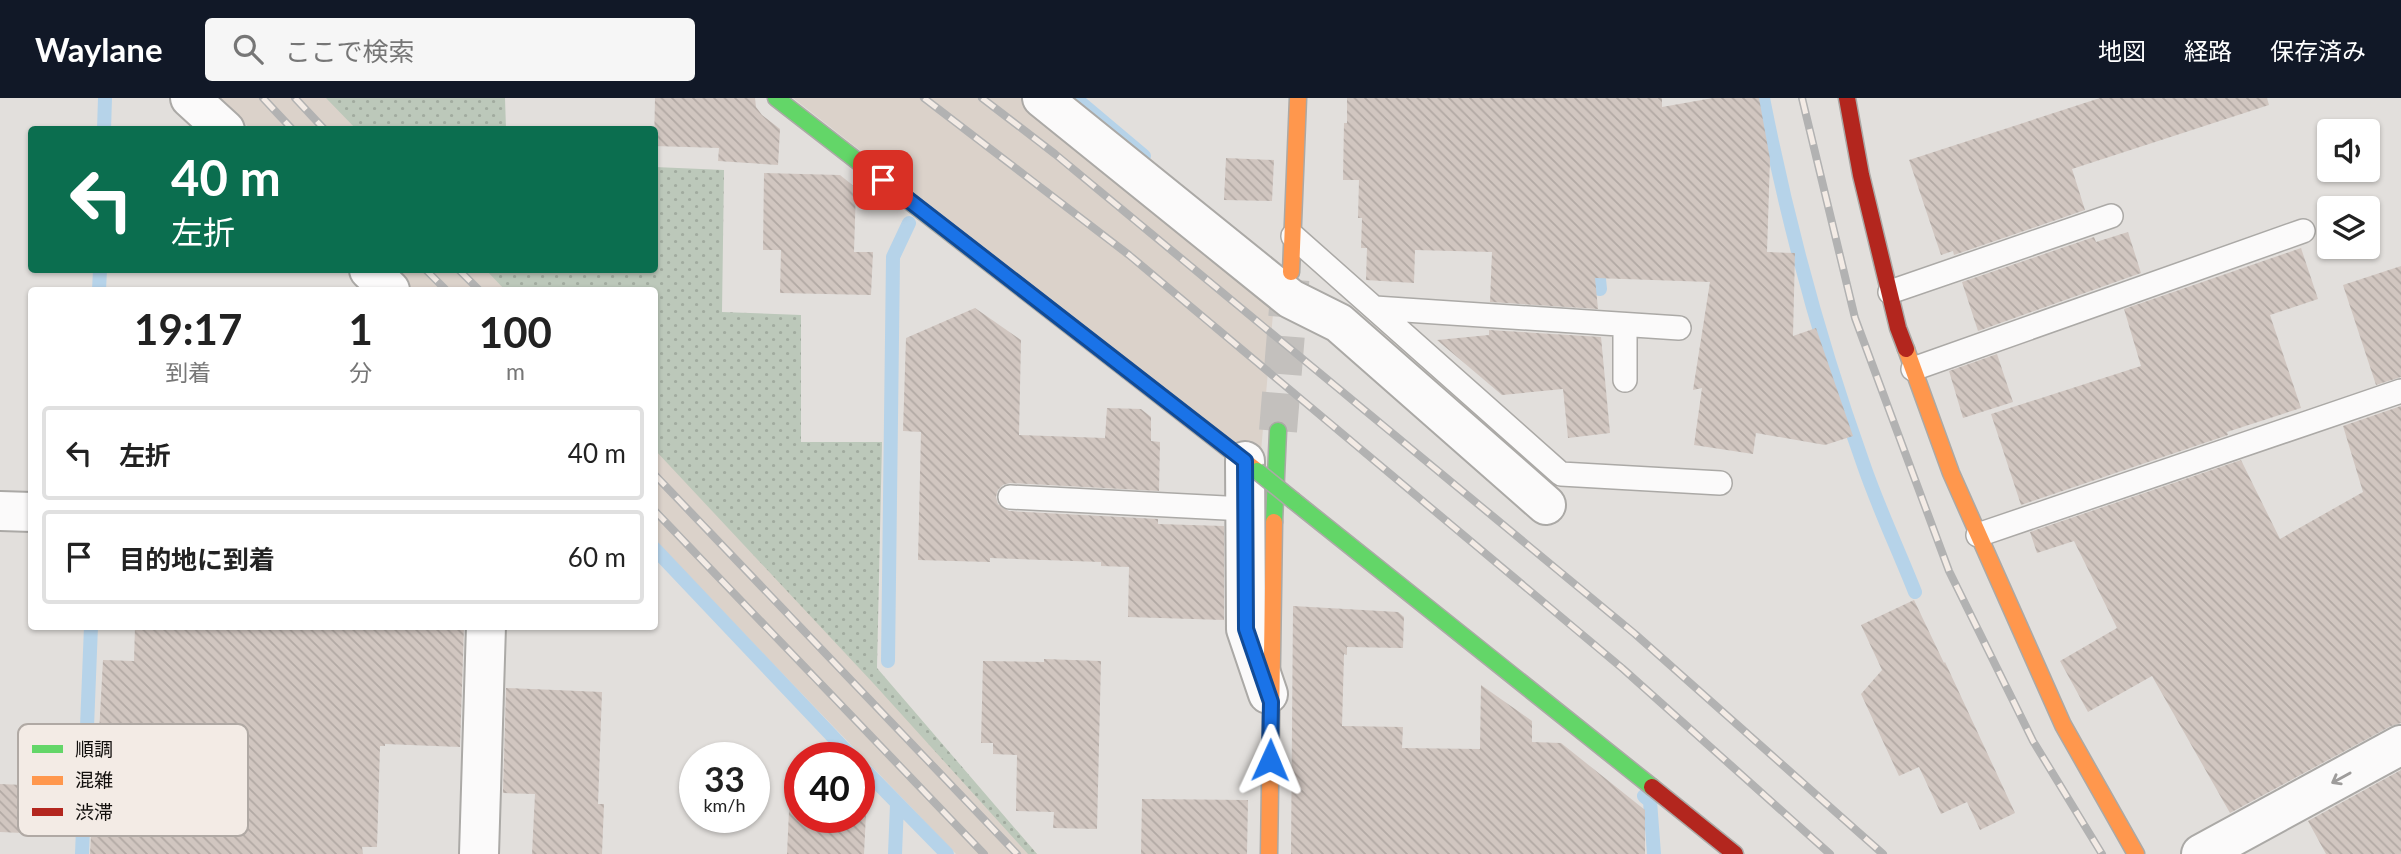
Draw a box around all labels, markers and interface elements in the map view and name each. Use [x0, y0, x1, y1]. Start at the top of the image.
search box [205, 18, 695, 81]
text: Waylane [35, 29, 163, 69]
icon: search [229, 30, 267, 68]
text: ここで検索 [285, 35, 415, 67]
text: 地図 [2098, 36, 2146, 65]
text: 経路 [2184, 36, 2232, 65]
text: 保存済み [2270, 36, 2366, 65]
map controls [2317, 119, 2380, 259]
button: sound [2317, 119, 2380, 182]
text: 40 m [171, 148, 281, 206]
pin [853, 150, 913, 210]
icon: left [56, 154, 147, 245]
icon: arrive [864, 161, 902, 199]
button: layers [2317, 196, 2380, 259]
text: 左折 [171, 212, 235, 251]
text: 19:17 [134, 304, 242, 354]
text: 1 [348, 304, 373, 354]
text: 100 [479, 307, 552, 357]
text: m [506, 357, 525, 385]
text: 到着 [165, 358, 211, 386]
text: 分 [349, 358, 372, 386]
icon: left [60, 434, 98, 472]
text: 40 m [568, 437, 626, 469]
text: 左折 [119, 439, 171, 471]
icon: arrive [60, 538, 98, 576]
text: 60 m [568, 541, 626, 573]
text: 目的地に到着 [119, 543, 275, 575]
position arrow [1233, 723, 1307, 797]
legend [18, 724, 248, 836]
text: 順調 [75, 737, 113, 760]
speed limit sign: 40 [784, 742, 875, 833]
text: 33 [704, 757, 745, 799]
text: 混雑 [75, 768, 113, 791]
one-way arrow [2331, 772, 2352, 785]
text: km/h [703, 794, 746, 816]
text: 渋滞 [75, 800, 113, 823]

